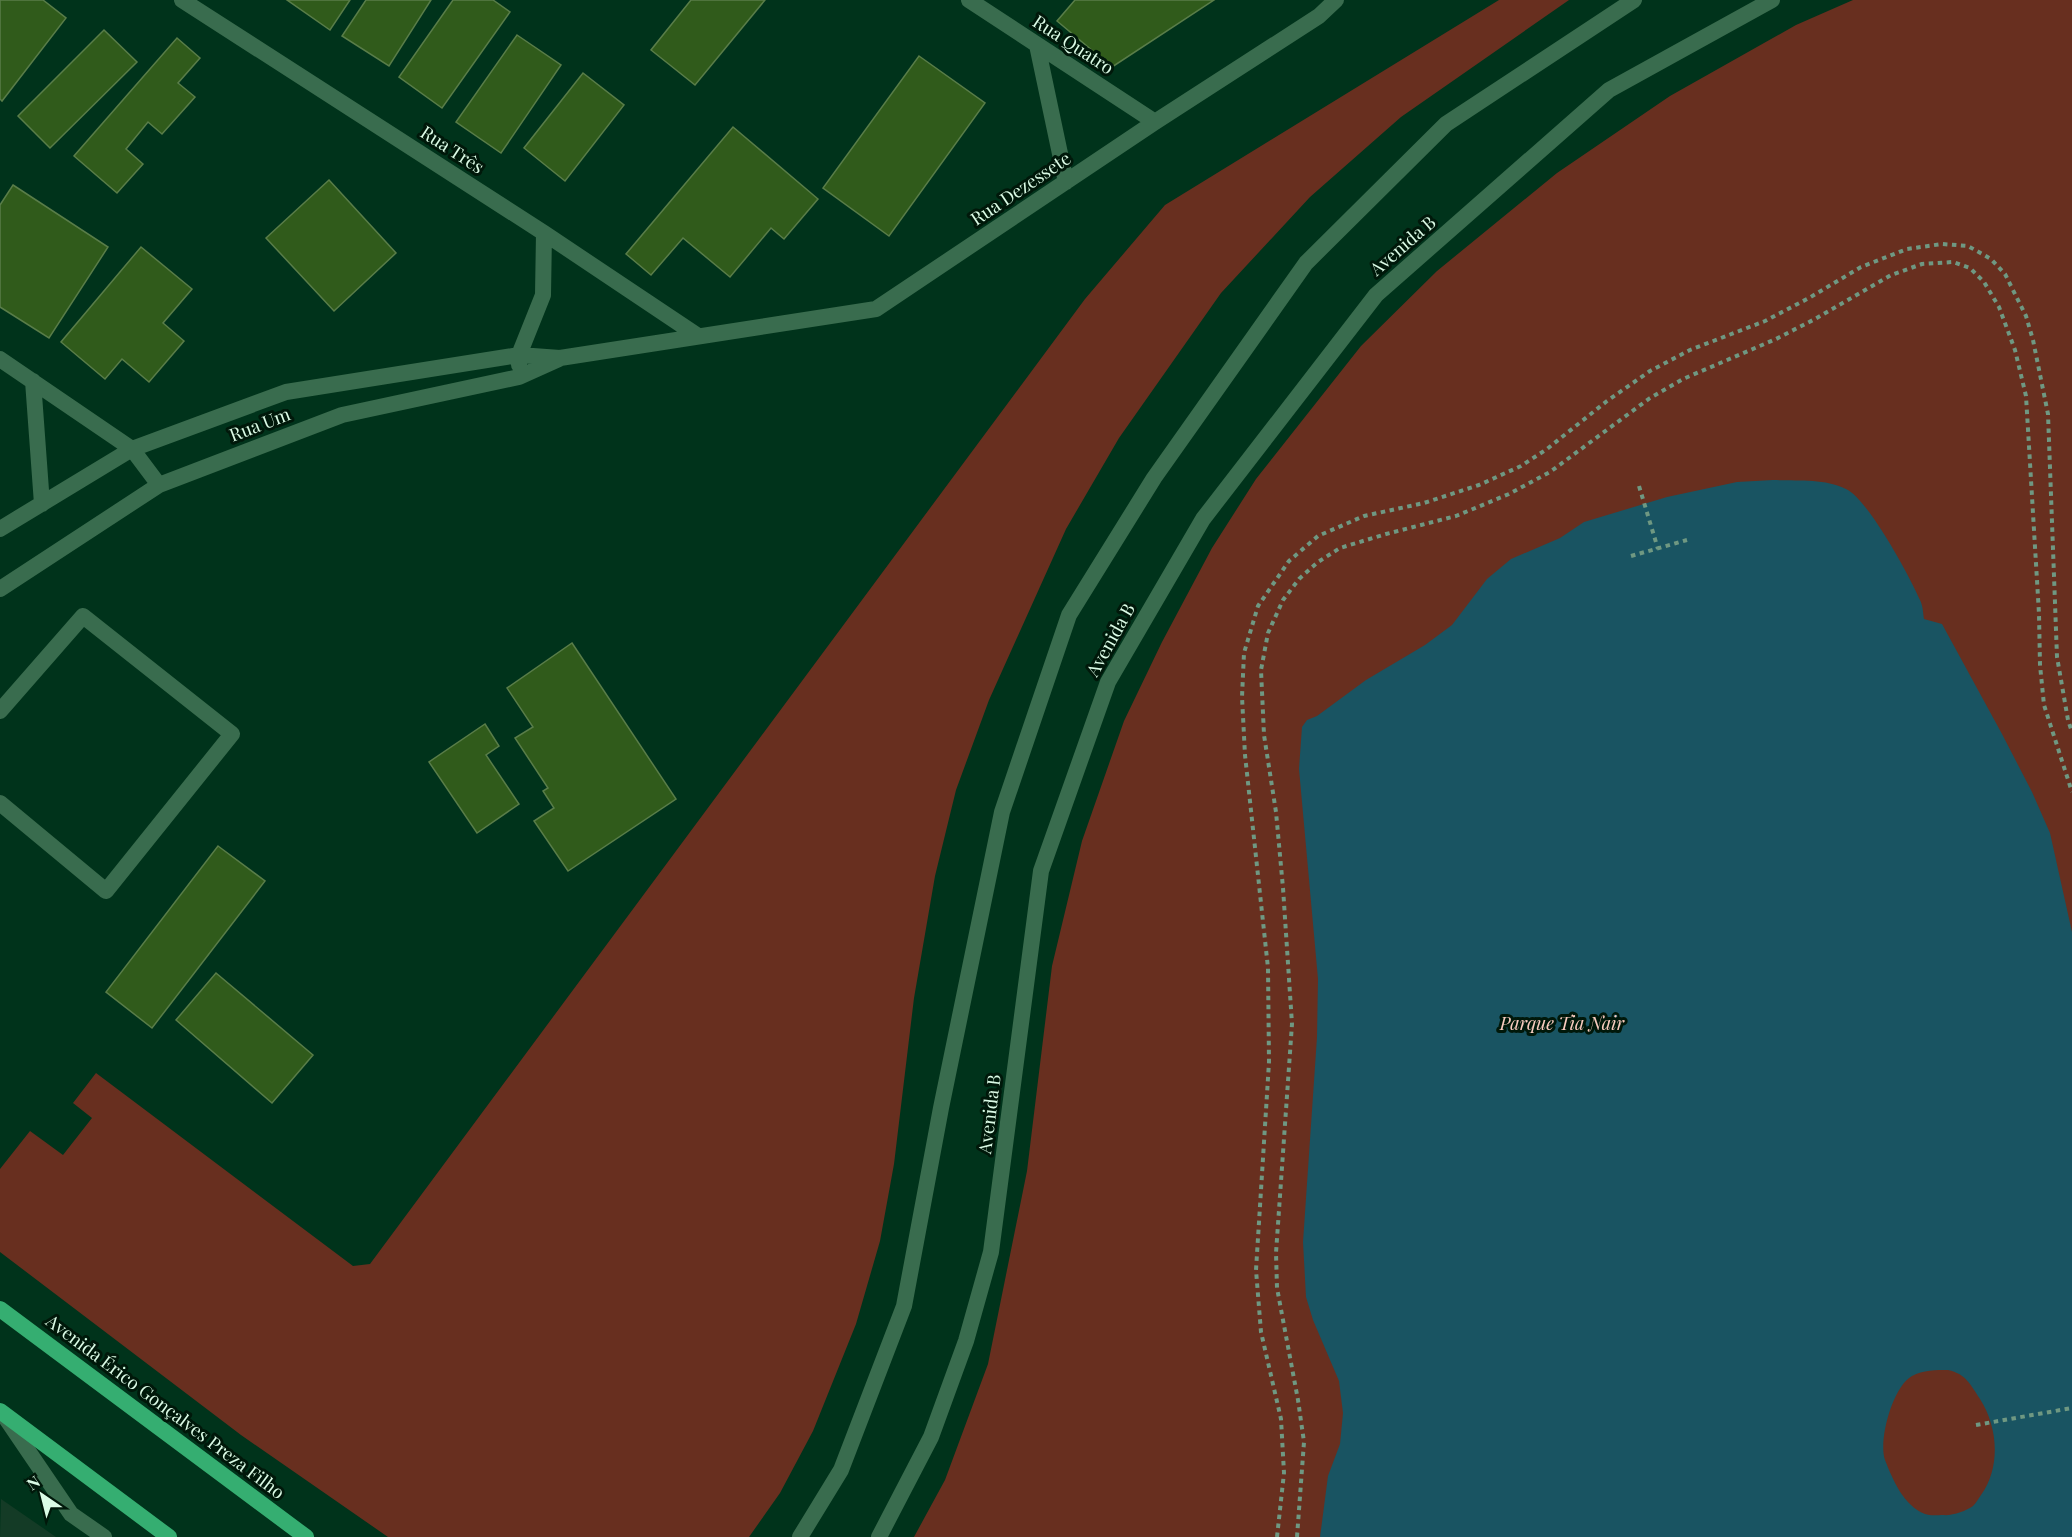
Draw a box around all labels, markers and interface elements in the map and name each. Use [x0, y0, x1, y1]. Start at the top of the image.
street label: Rua Quatro [1028, 9, 1119, 79]
street label: Rua Três [416, 120, 489, 179]
street label: Rua Dezessete [966, 146, 1075, 231]
street label: Avenida B [1364, 210, 1440, 281]
street label: Rua Um [226, 402, 294, 447]
street label: Avenida B [1080, 599, 1140, 681]
park label: Parque Tia Nair [1499, 1011, 1626, 1035]
street label: Avenida B [972, 1073, 1006, 1156]
street label: Avenida Érico Gonçalves Preza Filho [41, 1308, 290, 1504]
north arrow [12, 1465, 72, 1525]
text: N [22, 1470, 44, 1494]

